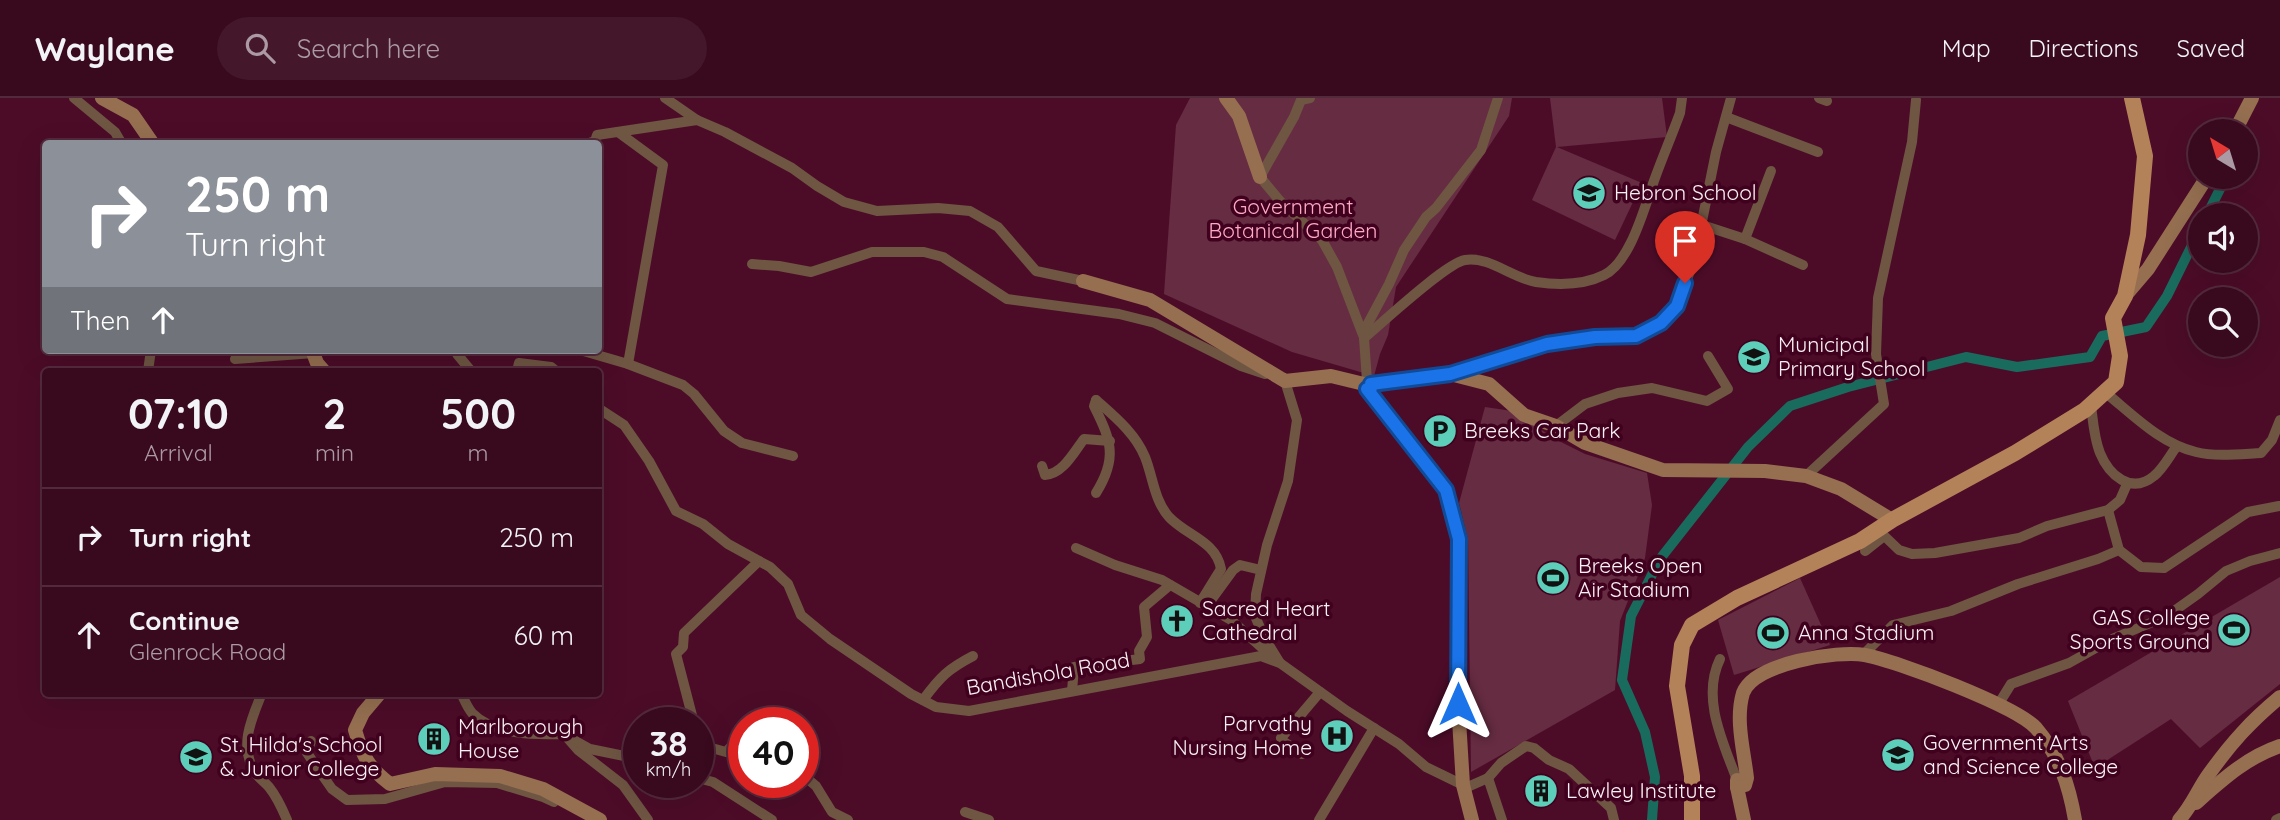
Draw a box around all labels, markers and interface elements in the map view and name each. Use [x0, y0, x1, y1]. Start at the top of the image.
search box [217, 17, 707, 80]
text: Waylane [35, 28, 175, 69]
icon: search [241, 29, 279, 67]
text: Search here [297, 32, 440, 65]
text: Map [1942, 33, 1991, 63]
text: Directions [2029, 33, 2139, 63]
text: Saved [2177, 33, 2245, 63]
north arrow [2188, 119, 2258, 189]
map controls [2188, 119, 2258, 357]
text: 250 m [185, 163, 330, 224]
icon: right [70, 168, 161, 259]
school or university icon: Hebron School [1570, 174, 1608, 212]
place label: Hebron School [1614, 179, 1757, 205]
park label: Government Botanical Garden [1209, 193, 1377, 243]
button: sound [2188, 203, 2258, 273]
pin [1655, 211, 1715, 283]
icon: arrive [1666, 222, 1704, 260]
text: Turn right [185, 224, 326, 264]
button: search [2188, 287, 2258, 357]
icon: ahead [144, 301, 182, 339]
text: Then [70, 304, 130, 337]
place label: Municipal Primary School [1778, 331, 1926, 381]
school or university icon: Municipal Primary School [1735, 338, 1773, 376]
text: 07:10 [128, 387, 229, 440]
text: 2 [323, 387, 346, 440]
text: 500 [440, 387, 516, 440]
parking icon: Breeks Car Park [1421, 412, 1459, 450]
place label: Breeks Car Park [1464, 417, 1620, 443]
text: Arrival [144, 438, 213, 467]
text: min [315, 438, 354, 467]
text: m [468, 438, 489, 467]
icon: right [70, 518, 108, 556]
text: Turn right [129, 521, 251, 554]
text: 250 m [499, 521, 574, 554]
place label: Breeks Open Air Stadium [1578, 552, 1703, 602]
sports icon: Breeks Open Air Stadium [1534, 559, 1572, 597]
place label: Sacred Heart Cathedral [1202, 595, 1330, 645]
church icon: Sacred Heart Cathedral [1158, 602, 1196, 640]
text: Continue [129, 604, 240, 637]
place label: GAS College Sports Ground [2070, 604, 2210, 654]
sports icon: GAS College Sports Ground [2215, 611, 2253, 649]
sports icon: Anna Stadium [1754, 614, 1792, 652]
icon: ahead [70, 616, 108, 654]
text: 60 m [514, 619, 574, 652]
place label: Anna Stadium [1798, 619, 1934, 645]
text: Glenrock Road [129, 637, 286, 666]
street label: Bandishola Road [964, 646, 1132, 700]
position arrow [1421, 667, 1495, 741]
speed limit sign: 40 [728, 707, 819, 798]
place label: Parvathy Nursing Home [1173, 710, 1312, 760]
place label: Marlborough House [458, 713, 584, 763]
hospital icon: Parvathy Nursing Home [1318, 717, 1356, 755]
building icon: Marlborough House [415, 720, 453, 758]
text: 38 [650, 721, 687, 765]
place label: Government Arts and Science College [1923, 729, 2118, 779]
place label: St. Hilda's School & Junior College [220, 731, 383, 781]
school or university icon: Government Arts and Science College [1879, 736, 1917, 774]
school or university icon: St. Hilda's School & Junior College [177, 738, 215, 776]
text: km/h [646, 758, 691, 781]
building icon: Lawley Institute [1522, 772, 1560, 810]
place label: Lawley Institute [1566, 777, 1716, 803]

